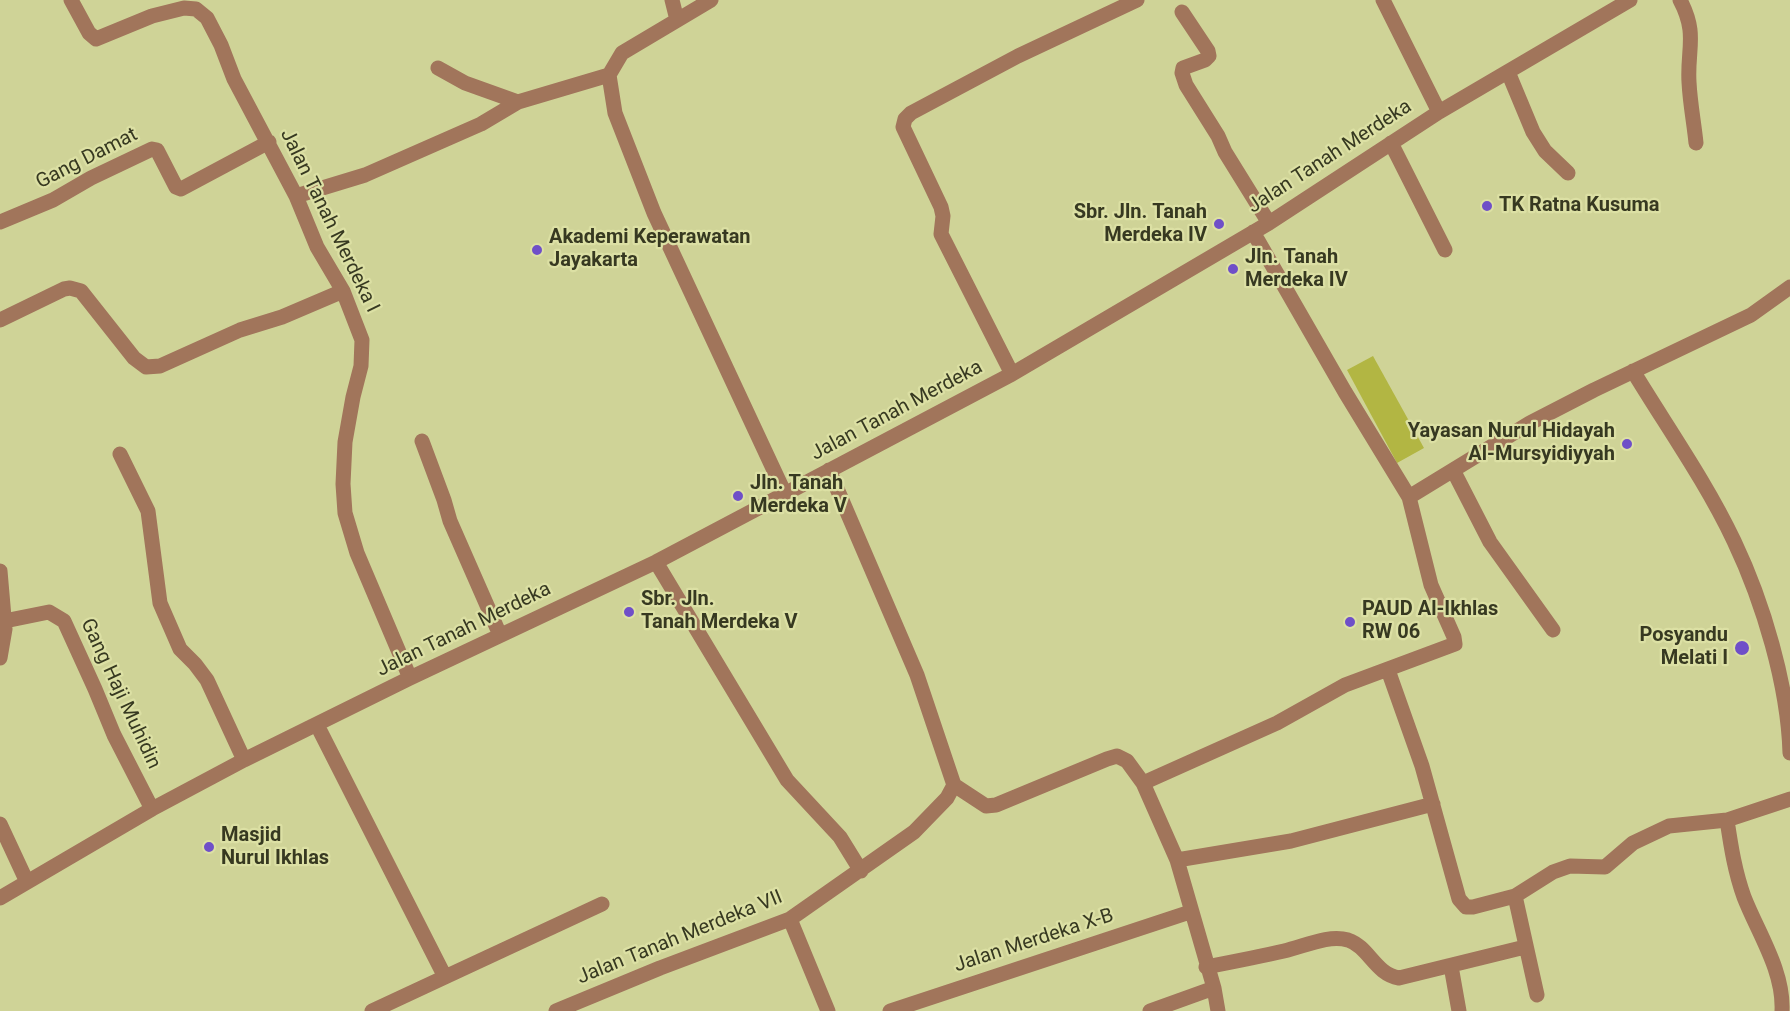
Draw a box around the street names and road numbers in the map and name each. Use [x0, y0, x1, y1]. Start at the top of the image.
street label: Jalan Tanah Merdeka [1243, 95, 1417, 219]
street label: Gang Damat [32, 123, 142, 195]
street label: Jalan Tanah Merdeka I [274, 125, 384, 317]
street label: Jalan Tanah Merdeka [807, 356, 987, 466]
street label: Jalan Tanah Merdeka [373, 577, 555, 683]
street label: Gang Haji Muhidin [75, 615, 165, 773]
street label: Jalan Tanah Merdeka VII [574, 886, 786, 990]
street label: Jalan Merdeka X-B [951, 904, 1117, 978]

